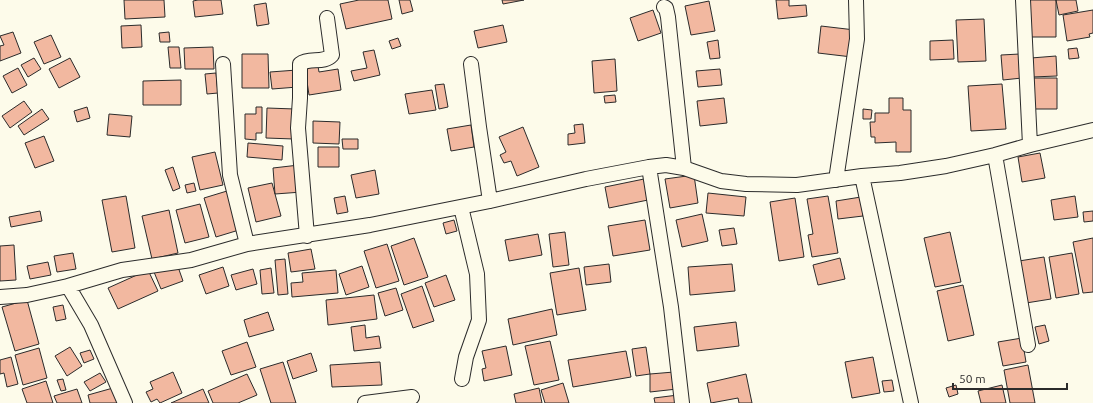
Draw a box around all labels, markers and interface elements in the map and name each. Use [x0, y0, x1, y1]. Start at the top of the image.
scale bar [953, 365, 1067, 391]
text: 50 m [959, 372, 986, 385]

